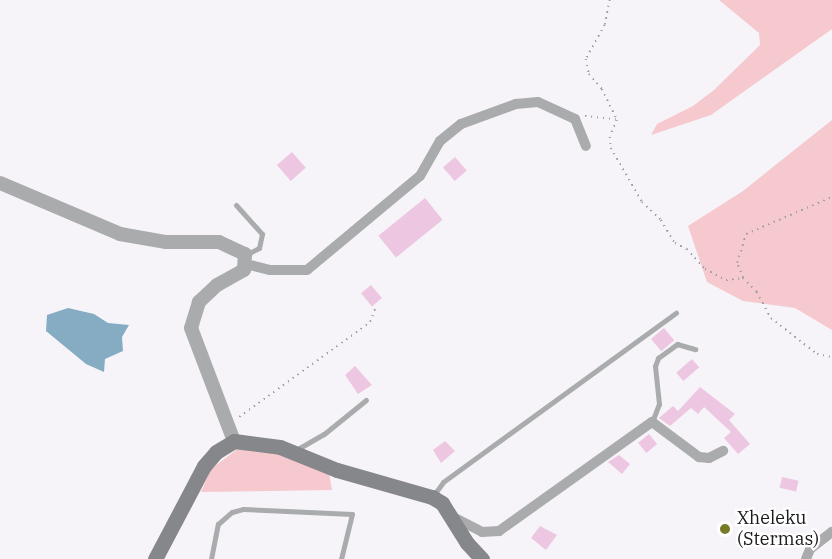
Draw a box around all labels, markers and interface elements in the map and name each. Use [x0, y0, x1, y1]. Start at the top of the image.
place label: Xheleku (Stermas) [737, 508, 819, 550]
marker: Xheleku (Stermas) [718, 522, 732, 536]

